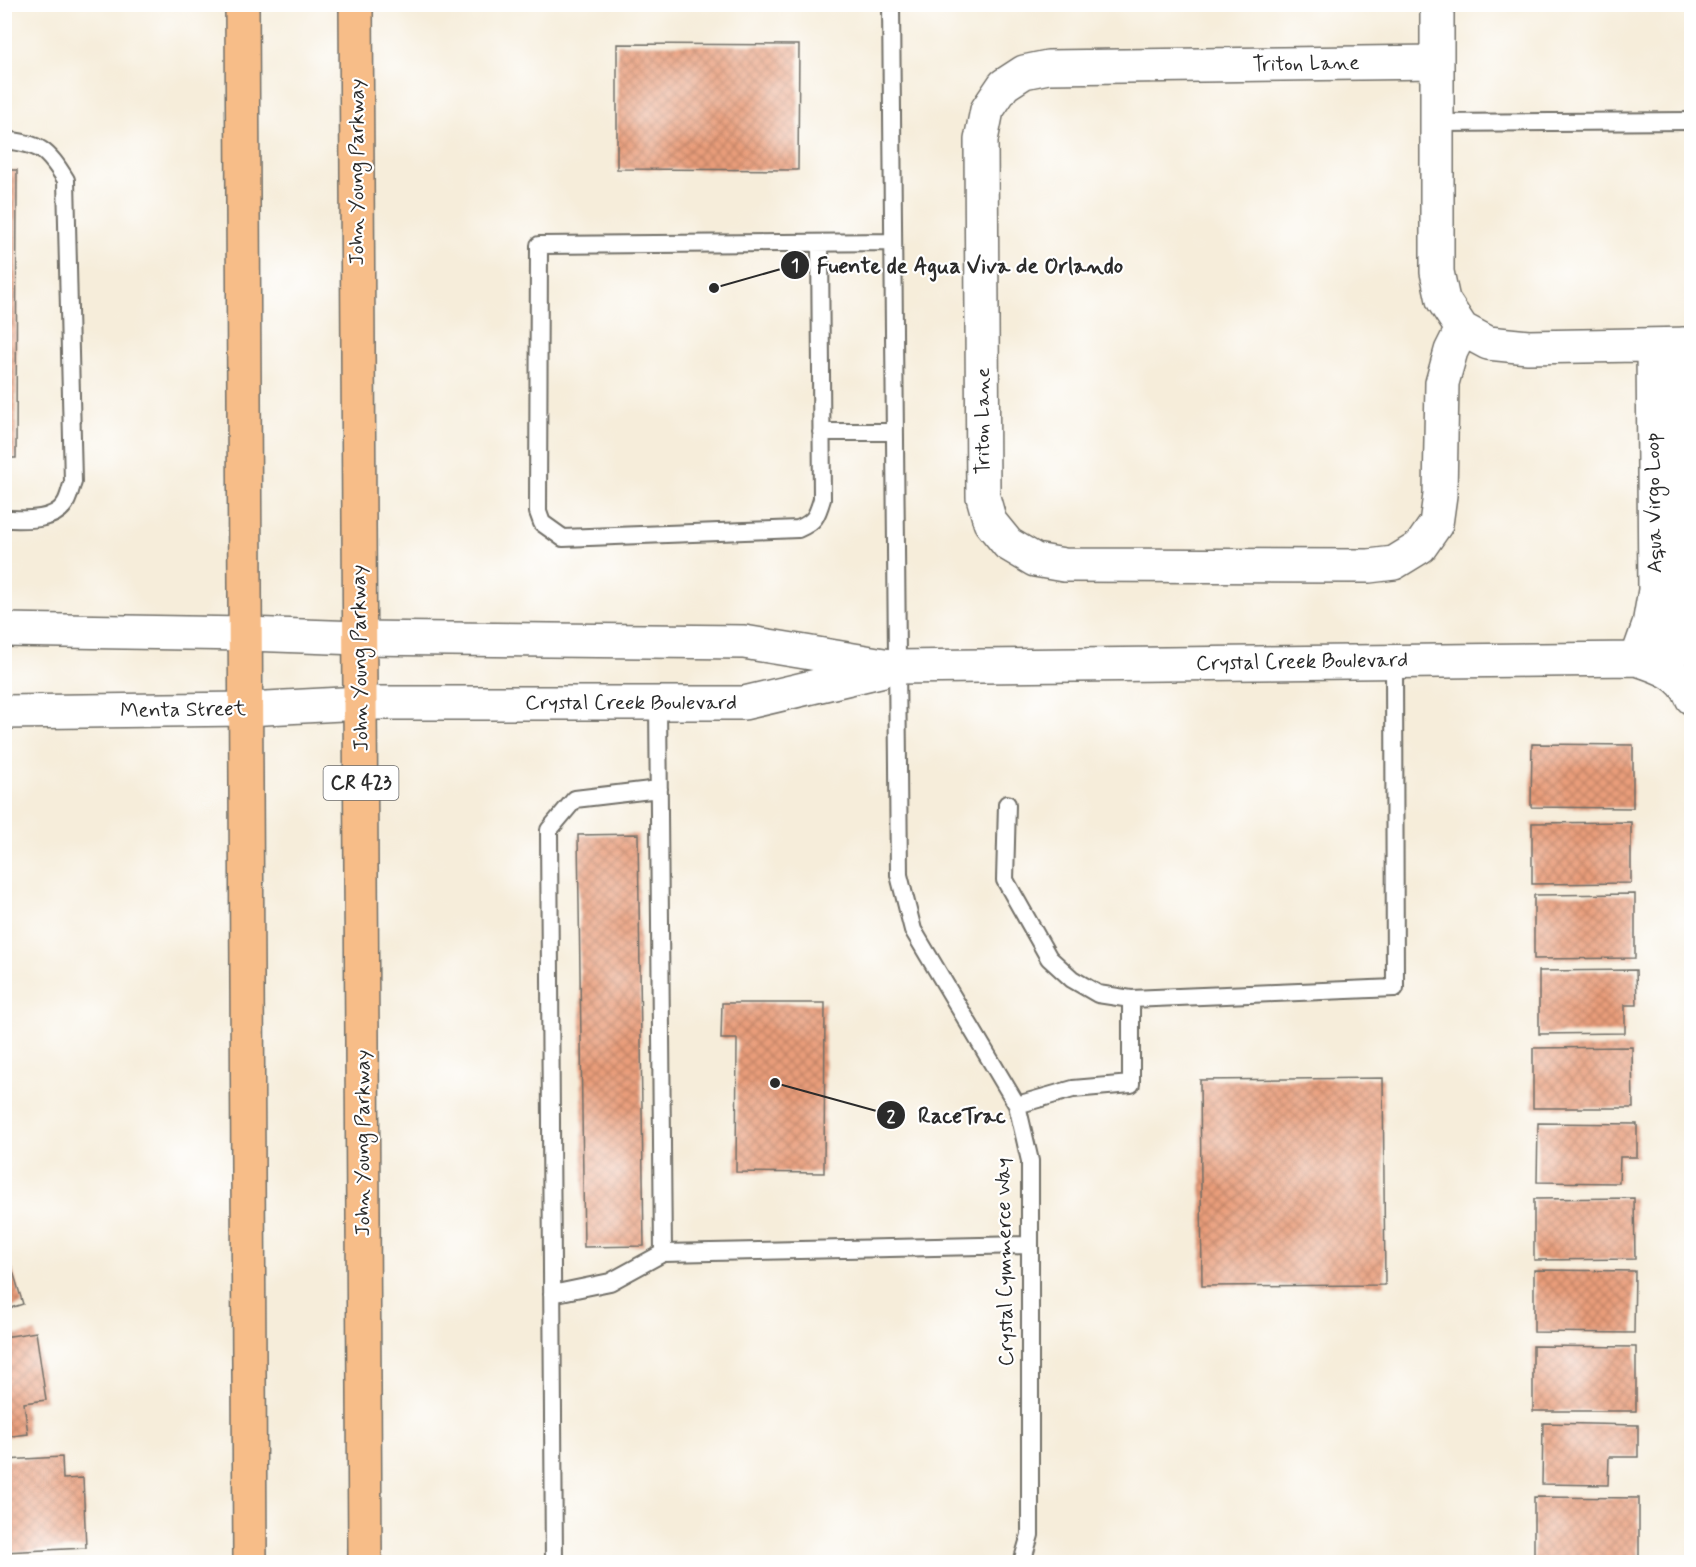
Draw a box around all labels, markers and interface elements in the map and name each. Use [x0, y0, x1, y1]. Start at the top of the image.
street label: Triton Lane [1252, 49, 1360, 79]
street label: John Young Parkway [343, 79, 372, 265]
callout: Fuente de Agua Viva de Orlando [780, 245, 1131, 285]
text: Fuente de Agua Viva de Orlando [817, 253, 1123, 282]
text: 1 [791, 254, 799, 278]
street label: Triton Lane [969, 367, 997, 475]
street label: Aqua Virgo Loop [1639, 433, 1670, 573]
street label: John Young Parkway [344, 564, 377, 752]
street label: Crystal Creek Boulevard [1196, 646, 1408, 678]
street label: Crystal Creek Boulevard [525, 689, 737, 717]
street label: Menta Street [120, 695, 247, 725]
road number: CR 423 [324, 766, 398, 800]
street label: John Young Parkway [349, 1050, 378, 1236]
callout: RaceTrac [876, 1095, 1018, 1135]
text: RaceTrac [918, 1103, 1007, 1131]
text: 2 [887, 1105, 896, 1129]
street label: Crystal Cymmerce Way [989, 1157, 1021, 1367]

